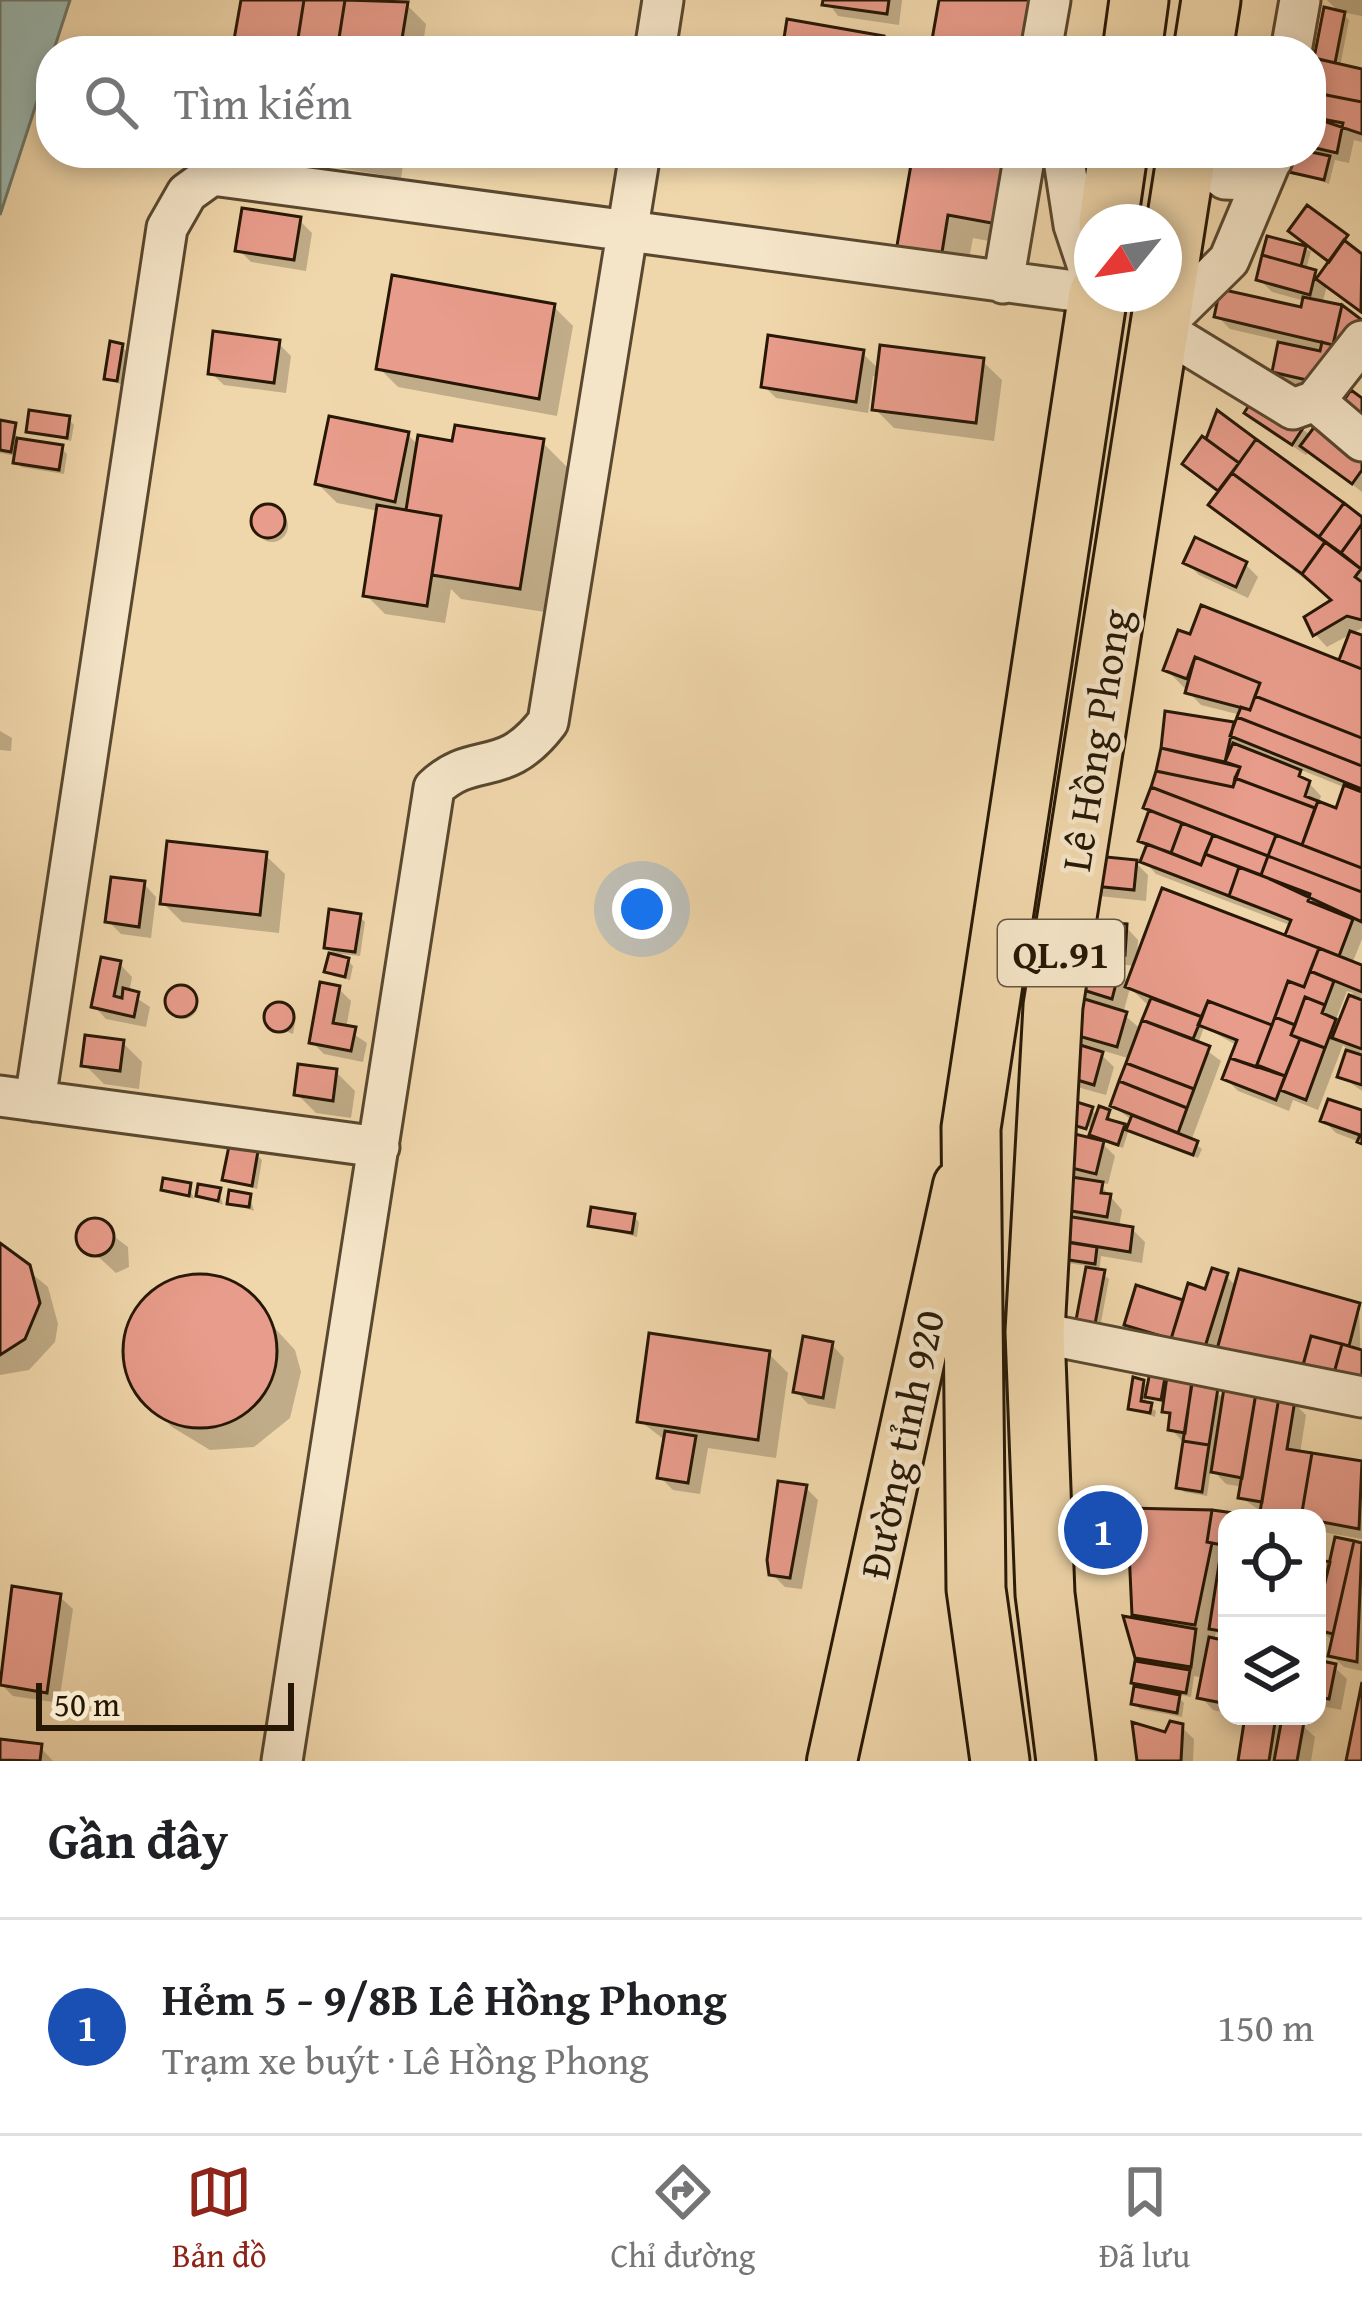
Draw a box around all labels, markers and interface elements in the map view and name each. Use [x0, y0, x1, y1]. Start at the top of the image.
search box [36, 36, 1326, 168]
icon: search [78, 69, 144, 135]
text: Tìm kiếm [174, 70, 352, 135]
north arrow [1074, 204, 1182, 312]
street label: Lê Hồng Phong [1044, 604, 1146, 875]
your location [612, 879, 672, 939]
road number: QL.91 [998, 920, 1124, 986]
street label: Đường tỉnh 920 [843, 1304, 959, 1584]
pin: 1 [1064, 1485, 1142, 1575]
map controls [1218, 1509, 1326, 1725]
button: locate [1218, 1509, 1326, 1617]
button: layers [1218, 1617, 1326, 1725]
scale bar [36, 1677, 294, 1730]
text: 50 m [54, 1680, 120, 1728]
text: Gần đây [48, 1802, 228, 1877]
text: Hẻm 5 - 9/8B Lê Hồng Phong [162, 1966, 727, 2031]
text: 1 [77, 1998, 97, 2055]
text: 150 m [1217, 1998, 1314, 2055]
text: Trạm xe buýt · Lê Hồng Phong [162, 2031, 649, 2088]
tab: Bản đồ [172, 2159, 267, 2279]
tab: Chỉ đường [610, 2159, 755, 2279]
tab: Đã lưu [1099, 2159, 1190, 2279]

